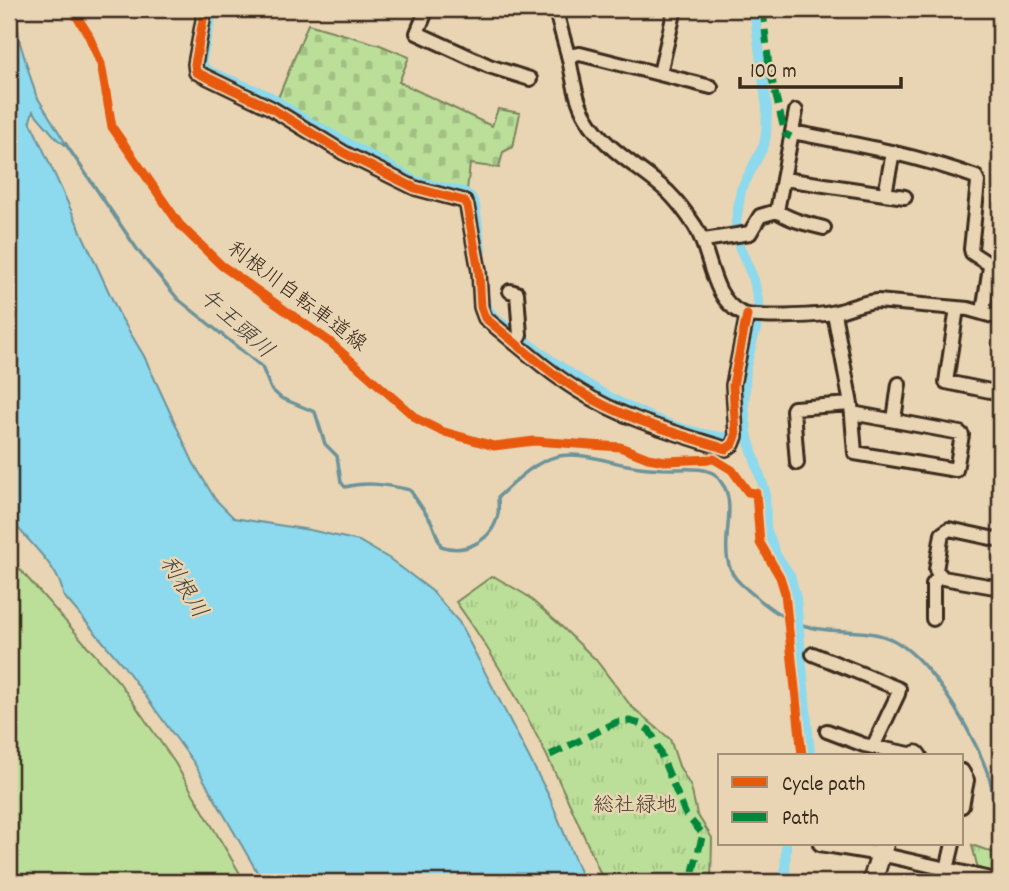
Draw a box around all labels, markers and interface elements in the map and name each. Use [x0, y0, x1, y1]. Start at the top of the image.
scale bar [740, 46, 900, 90]
text: 100 m [750, 58, 797, 88]
street label: 利根川自転車道線 [220, 235, 372, 361]
water label: 午王頭川 [190, 282, 280, 368]
water label: 利根川 [150, 550, 214, 626]
legend [718, 754, 964, 846]
text: Cycle path [782, 771, 865, 801]
park label: 総社緑地 [593, 792, 677, 822]
text: Path [782, 805, 819, 835]

